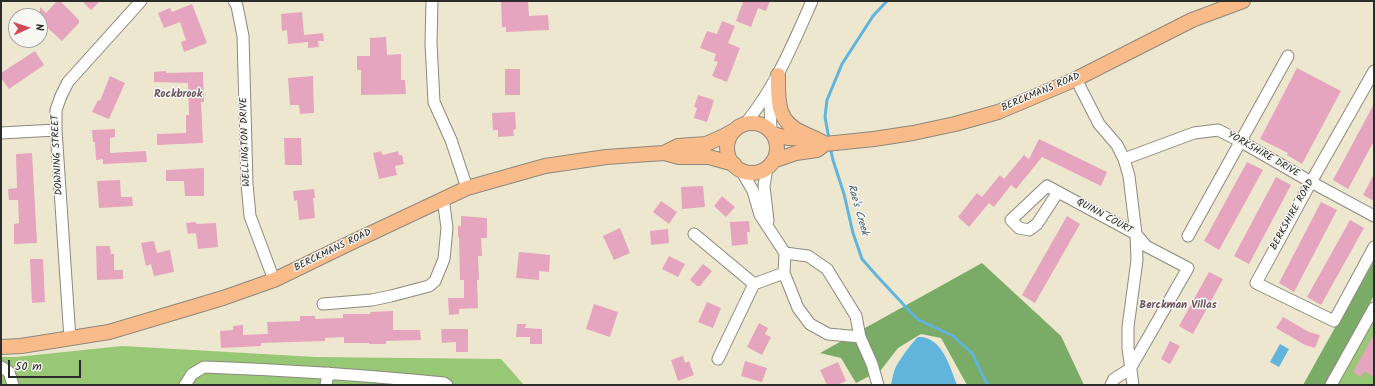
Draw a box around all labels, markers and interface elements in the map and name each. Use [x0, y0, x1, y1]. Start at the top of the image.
north arrow [8, 8, 48, 48]
text: N [30, 23, 48, 31]
street label: BERCKMANS ROAD [1000, 71, 1082, 115]
district label: Rockbrook [154, 88, 202, 102]
street label: WELLINGTON DRIVE [238, 97, 254, 187]
street label: DOWNING STREET [50, 114, 66, 196]
street label: YORKSHIRE DRIVE [1225, 130, 1301, 180]
street label: BERKSHIRE ROAD [1269, 177, 1317, 253]
water label: Rae's Creek [843, 183, 871, 237]
street label: QUINN COURT [1074, 197, 1134, 237]
street label: BERCKMANS ROAD [292, 227, 374, 275]
district label: Berckman Villas [1139, 299, 1217, 313]
scale bar [10, 352, 83, 378]
text: 50 m [15, 357, 42, 376]

